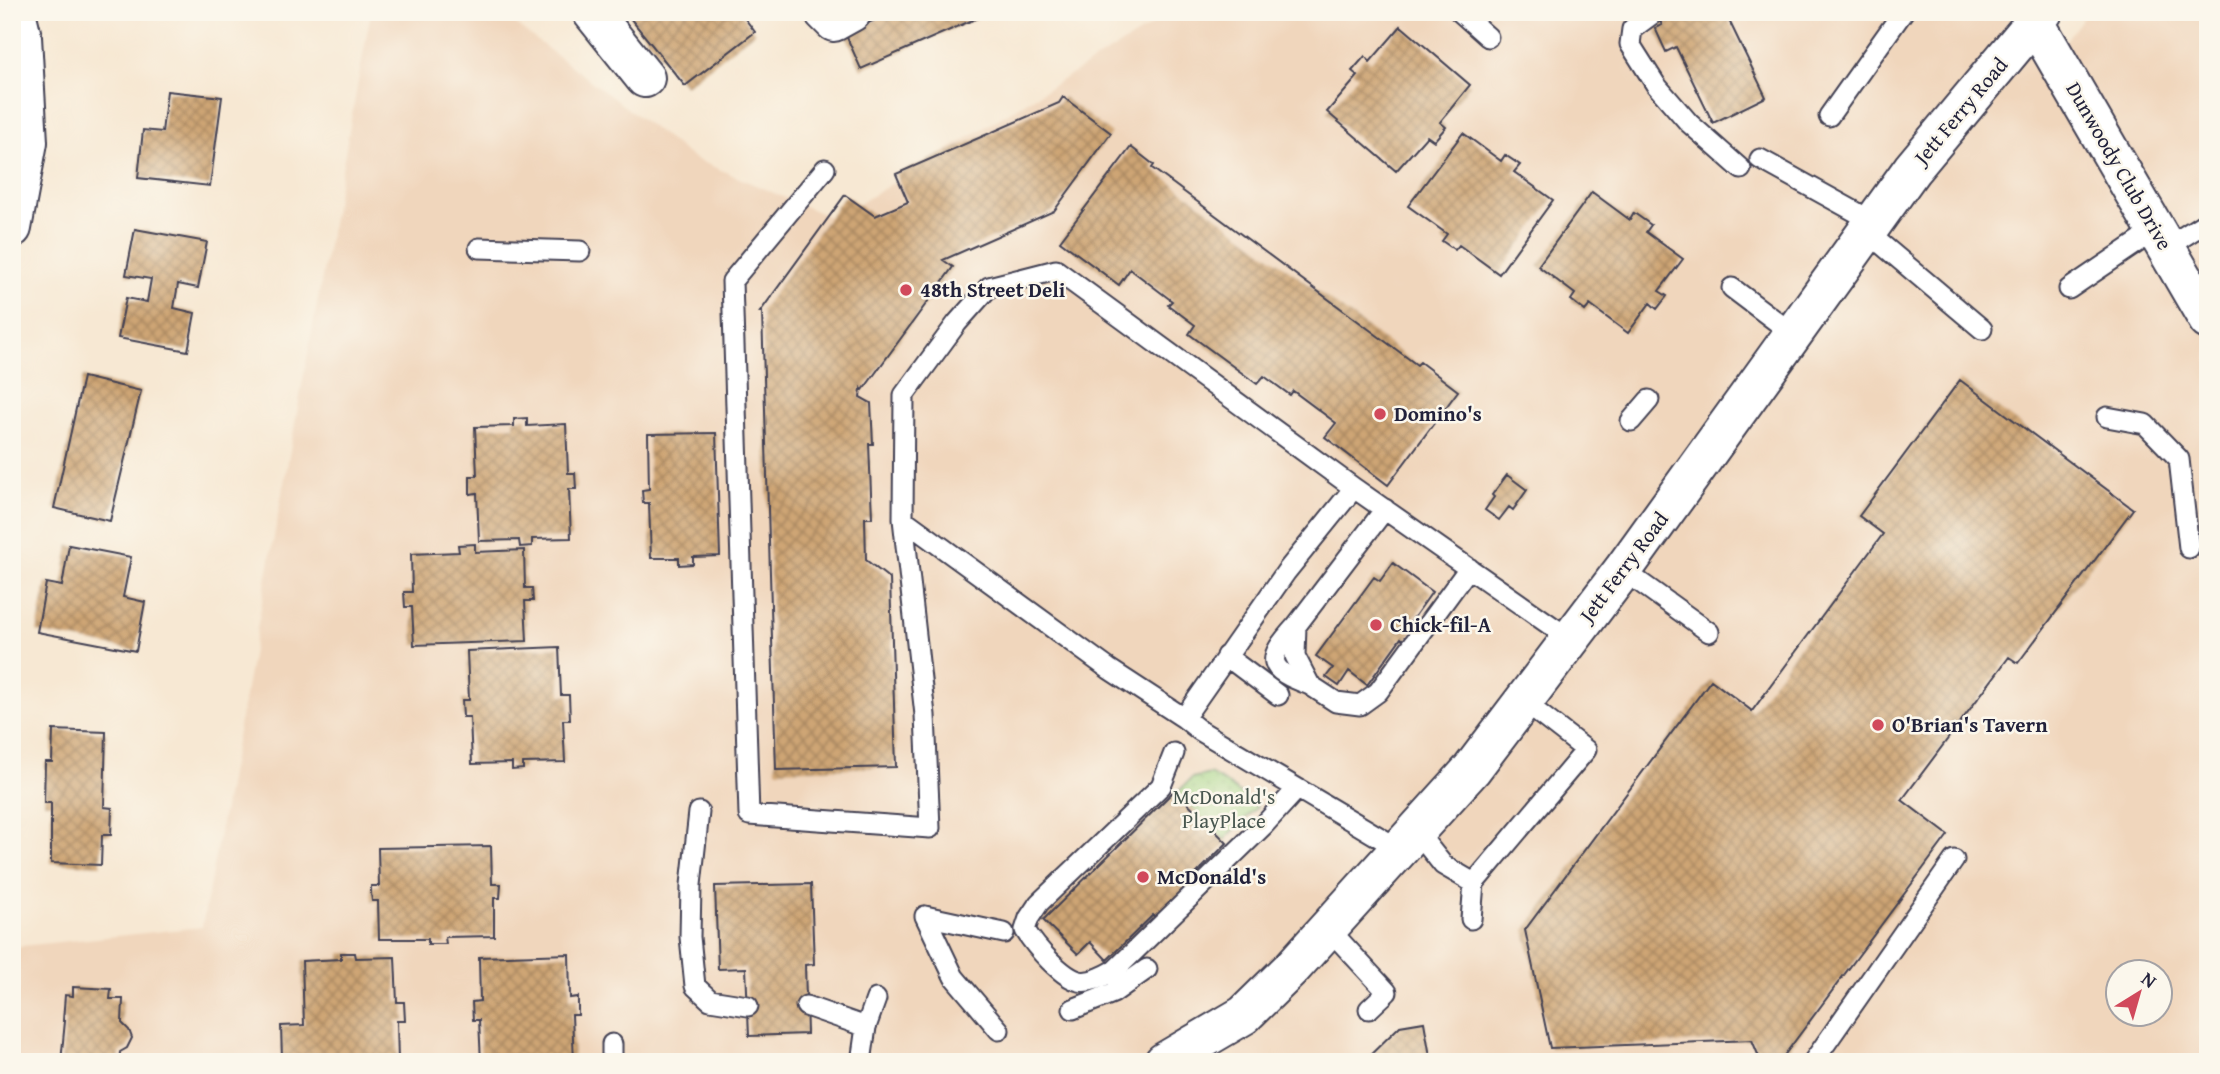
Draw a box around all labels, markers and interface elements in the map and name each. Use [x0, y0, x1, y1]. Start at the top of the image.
street label: Jett Ferry Road [1905, 50, 2015, 173]
street label: Dunwoody Club Drive [2059, 76, 2180, 256]
place label: 48th Street Deli [920, 274, 1066, 305]
marker: 48th Street Deli [898, 282, 914, 298]
place label: Domino's [1394, 398, 1482, 429]
marker: Domino's [1372, 406, 1388, 422]
street label: Jett Ferry Road [1570, 504, 1676, 631]
place label: Chick-fil-A [1390, 609, 1492, 640]
marker: Chick-fil-A [1368, 617, 1384, 633]
place label: O'Brian's Tavern [1892, 709, 2048, 740]
marker: O'Brian's Tavern [1870, 717, 1886, 733]
park label: McDonald's PlayPlace [1173, 781, 1275, 836]
place label: McDonald's [1157, 861, 1266, 892]
marker: McDonald's [1135, 869, 1151, 885]
north arrow [2104, 958, 2174, 1028]
text: N [2136, 964, 2163, 995]

